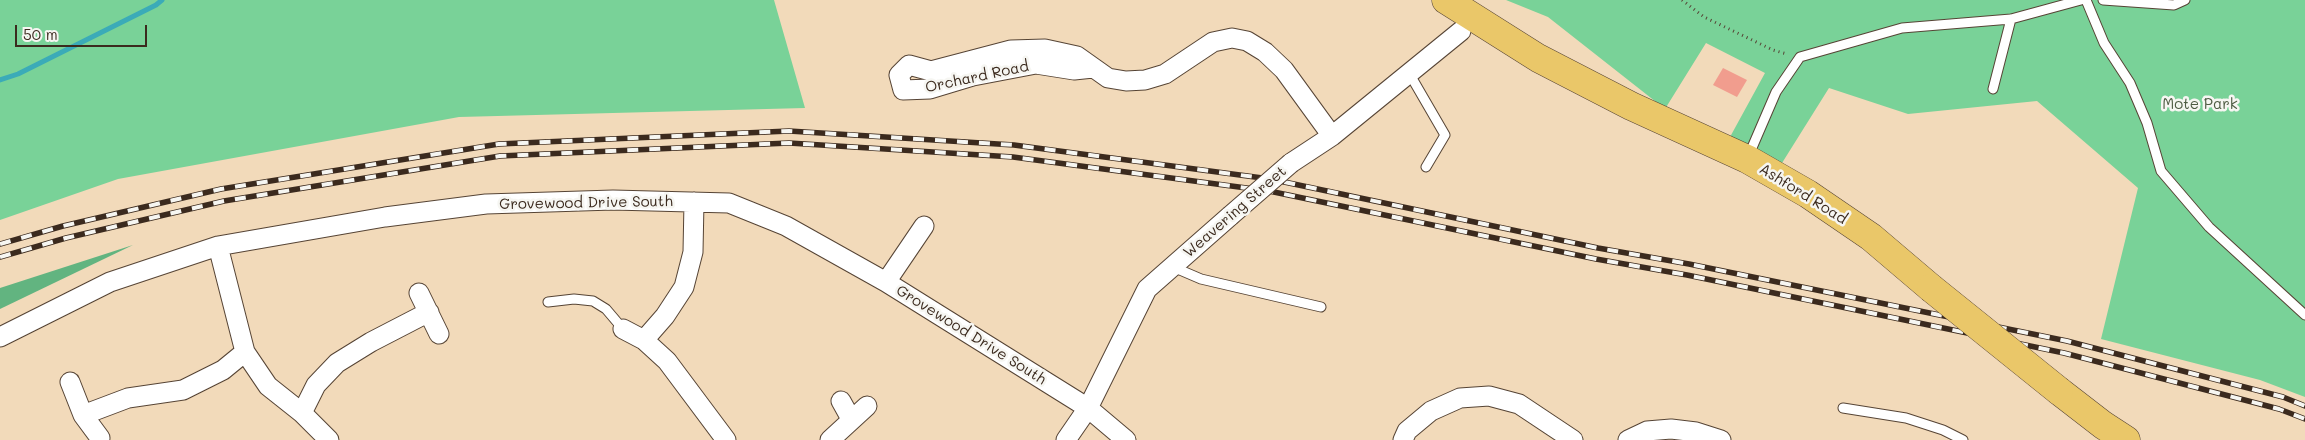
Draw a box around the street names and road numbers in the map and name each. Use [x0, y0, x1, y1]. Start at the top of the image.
street label: Orchard Road [924, 57, 1030, 97]
street label: Ashford Road [1756, 160, 1850, 228]
street label: Weavering Street [1180, 162, 1290, 262]
street label: Grovewood Drive South [499, 192, 673, 214]
street label: Grovewood Drive South [893, 281, 1049, 389]

